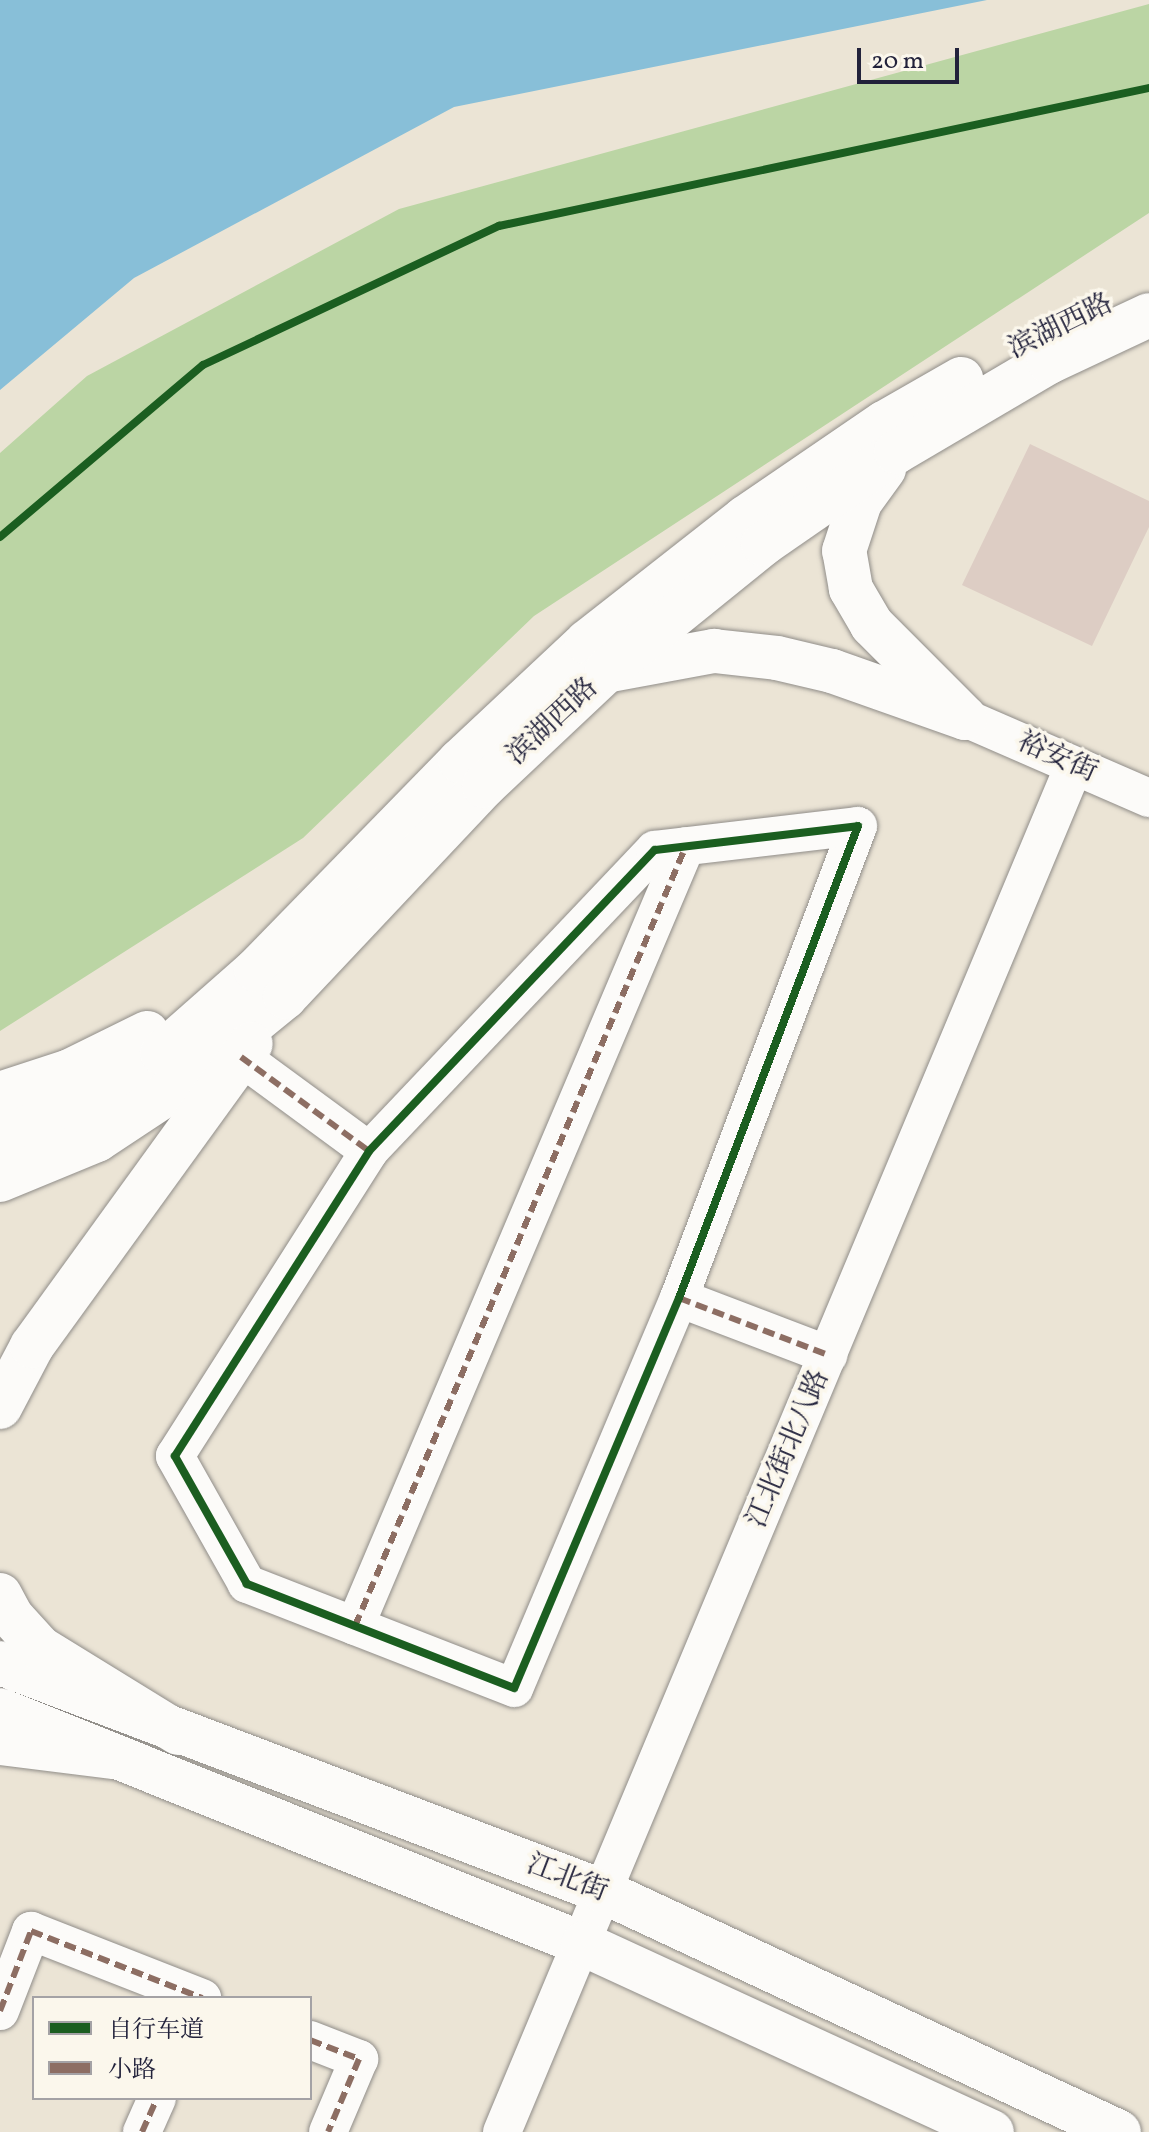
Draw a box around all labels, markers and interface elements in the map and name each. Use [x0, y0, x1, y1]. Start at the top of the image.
scale bar [861, 32, 963, 82]
text: 20 m [871, 45, 924, 79]
street label: 滨湖西路 [1003, 287, 1119, 367]
street label: 滨湖西路 [501, 672, 605, 772]
street label: 裕安街 [1012, 726, 1102, 790]
street label: 江北街北八路 [741, 1365, 837, 1533]
street label: 江北街 [522, 1848, 612, 1910]
legend [32, 1996, 312, 2100]
text: 自行车道 [108, 2014, 204, 2048]
text: 小路 [108, 2054, 156, 2088]

